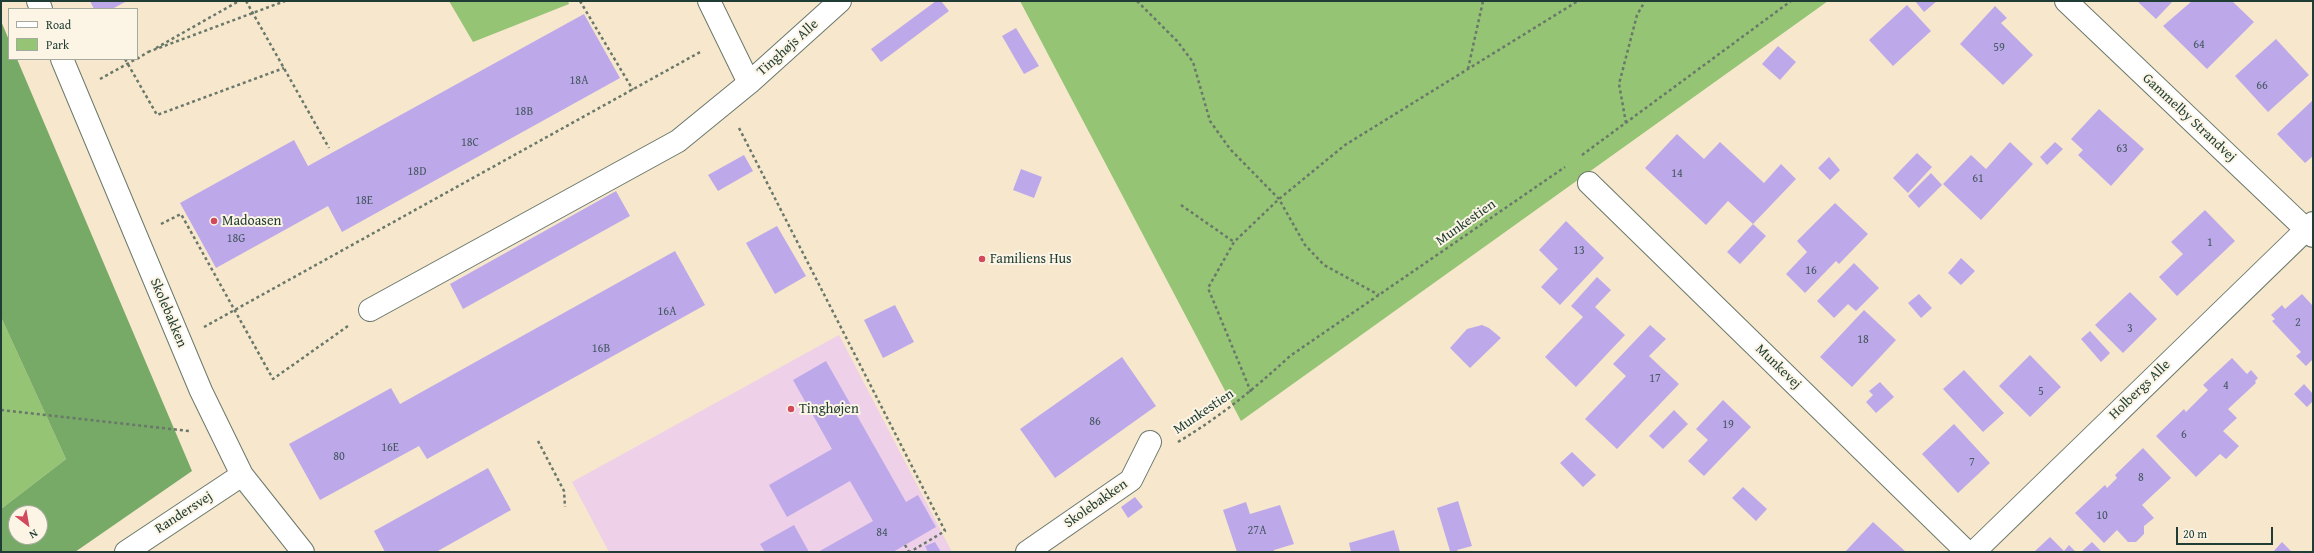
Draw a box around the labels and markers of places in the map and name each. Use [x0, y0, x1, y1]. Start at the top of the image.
place label: Madoasen [222, 213, 281, 229]
marker: Madoasen [209, 216, 219, 226]
place label: Familiens Hus [990, 251, 1072, 267]
marker: Familiens Hus [977, 254, 987, 264]
place label: Tinghøjen [799, 401, 859, 417]
marker: Tinghøjen [786, 404, 796, 414]

